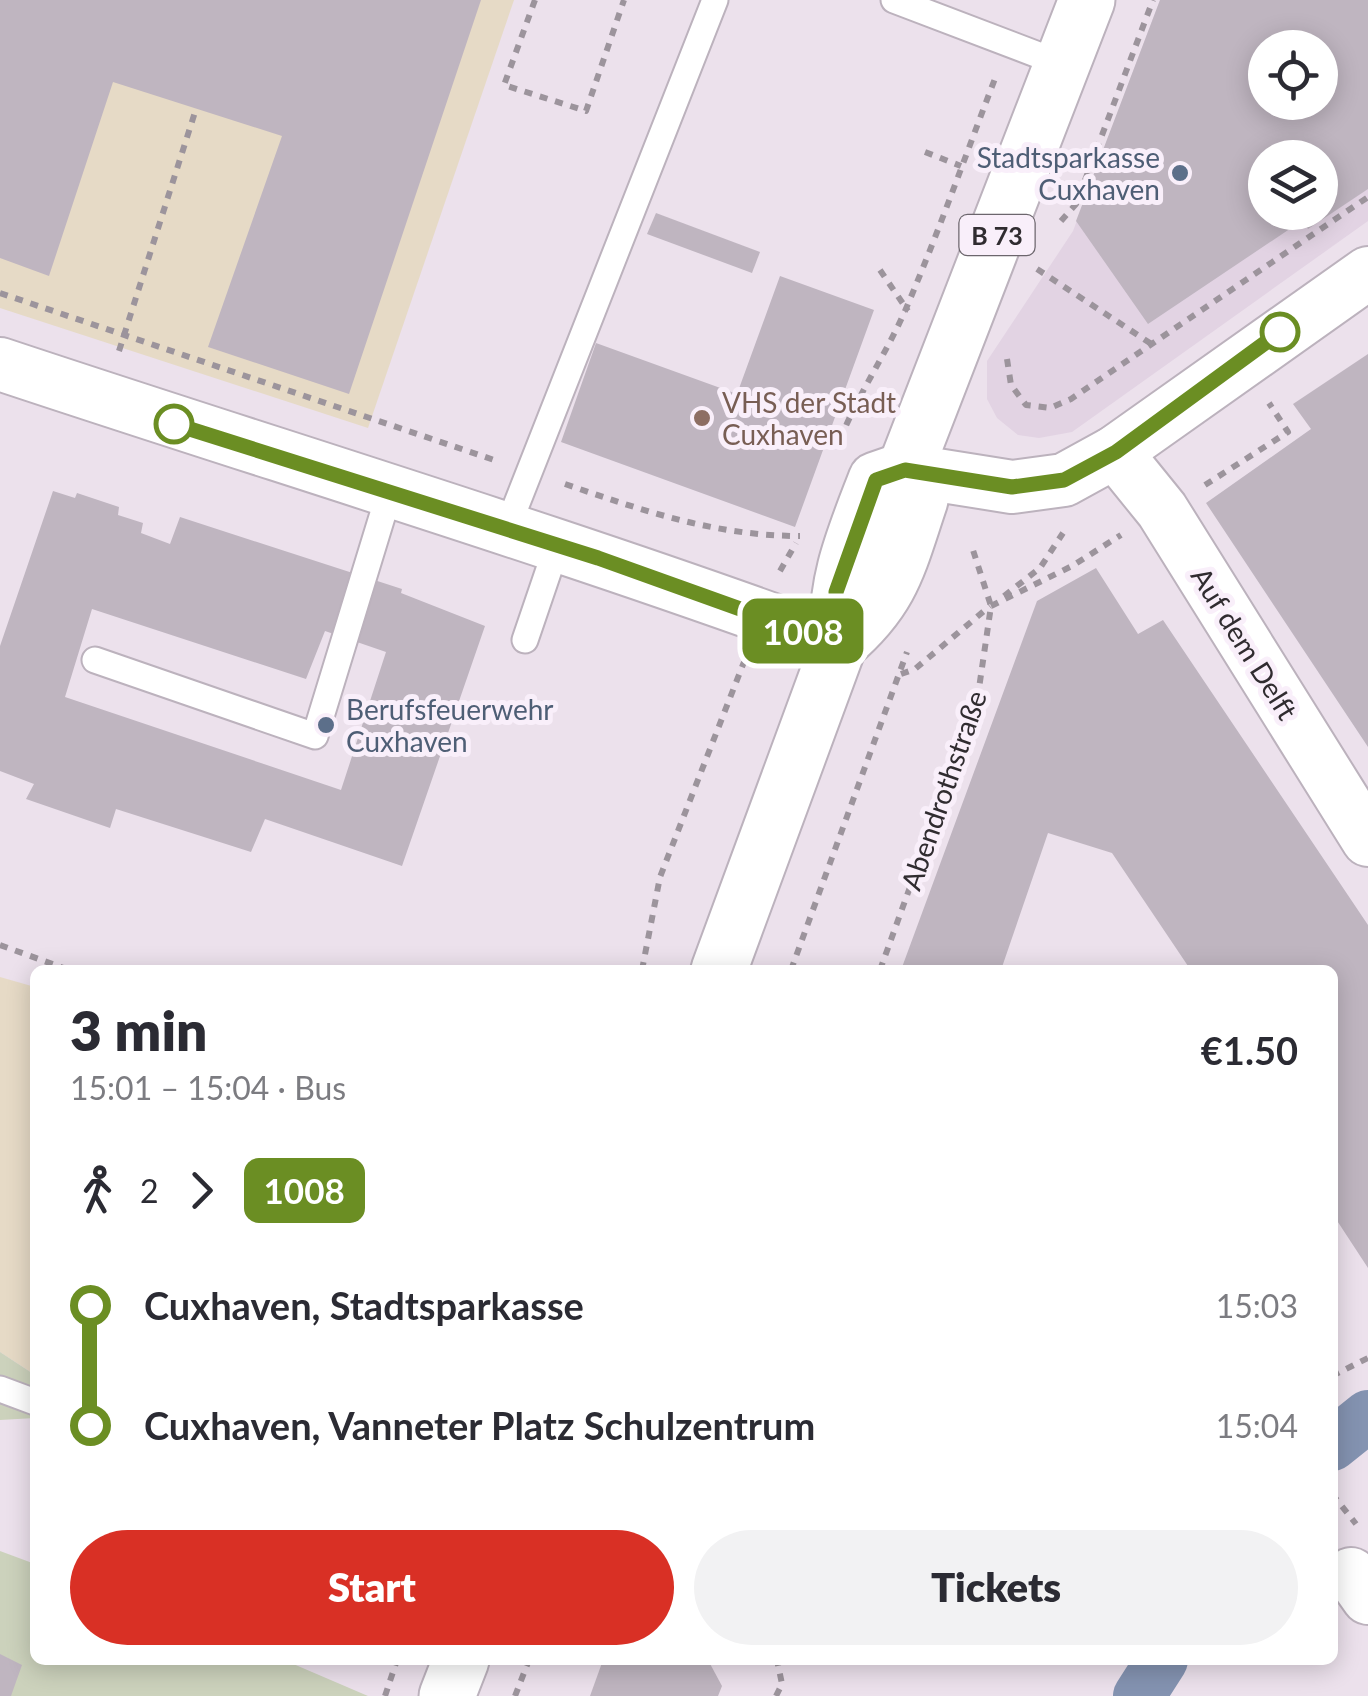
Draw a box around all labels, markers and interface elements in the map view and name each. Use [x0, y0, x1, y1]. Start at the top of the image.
map controls [1248, 30, 1338, 230]
button: locate [1248, 30, 1338, 120]
place label: Stadtsparkasse Cuxhaven [977, 140, 1160, 206]
button: layers [1248, 140, 1338, 230]
marker: Stadtsparkasse Cuxhaven [1169, 162, 1191, 184]
road number: B 73 [960, 215, 1034, 255]
unlabelled marker [1261, 313, 1299, 351]
place label: VHS der Stadt Cuxhaven [722, 385, 896, 451]
unlabelled marker [155, 405, 193, 443]
marker: VHS der Stadt Cuxhaven [691, 407, 713, 429]
street label: Auf dem Delft [1185, 561, 1305, 725]
line badge: 1008 [733, 598, 873, 664]
text: 1008 [762, 610, 844, 652]
street label: Abendrothstraße [893, 686, 993, 894]
place label: Berufsfeuerwehr Cuxhaven [346, 692, 554, 758]
marker: Berufsfeuerwehr Cuxhaven [315, 714, 337, 736]
text: 3 min [70, 997, 207, 1063]
text: €1.50 [1201, 1027, 1298, 1073]
text: 15:01 – 15:04 · Bus [70, 1068, 346, 1107]
icon: walk [70, 1163, 125, 1218]
icon: forward [174, 1163, 229, 1218]
text: 1008 [264, 1169, 345, 1211]
text: 2 [140, 1171, 159, 1210]
text: Cuxhaven, Stadtsparkasse [144, 1282, 584, 1328]
text: 15:03 [1216, 1286, 1298, 1325]
text: Cuxhaven, Vanneter Platz Schulzentrum [144, 1402, 815, 1448]
text: 15:04 [1216, 1406, 1298, 1445]
button: Start [70, 1530, 674, 1645]
button: Tickets [694, 1530, 1298, 1645]

